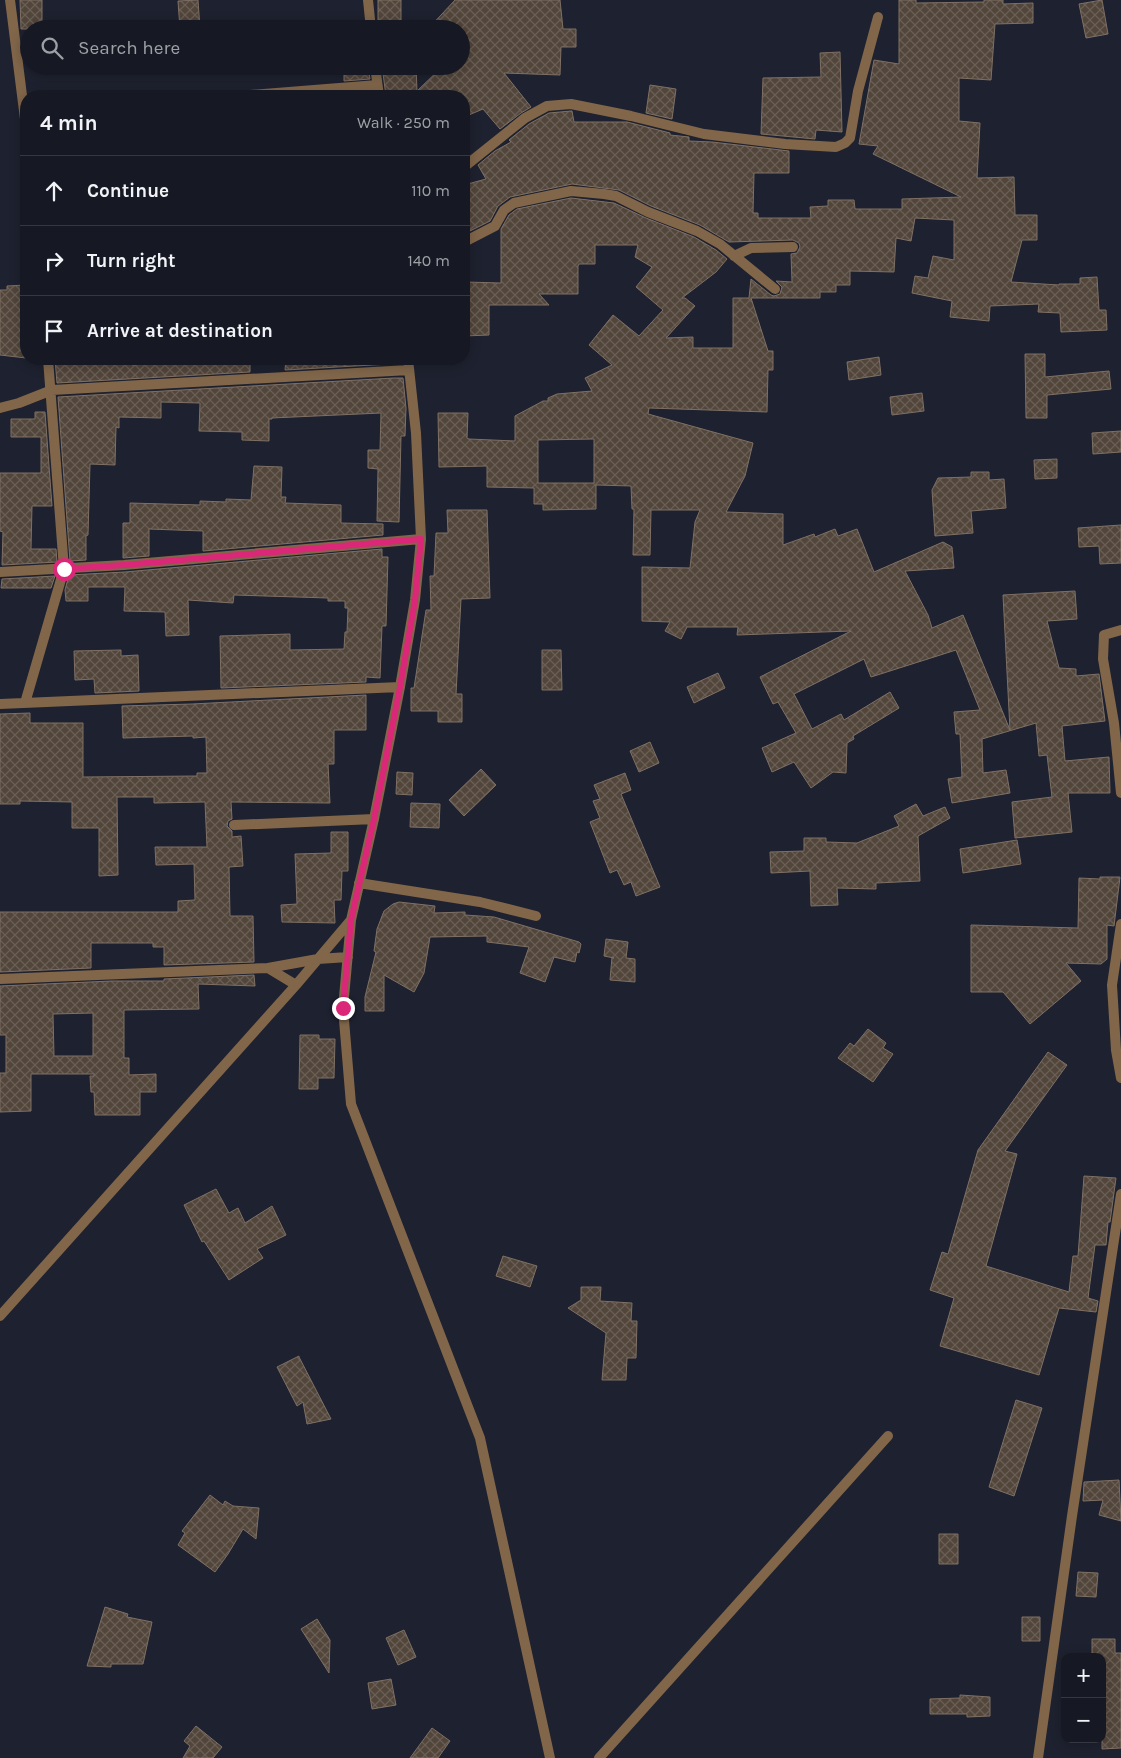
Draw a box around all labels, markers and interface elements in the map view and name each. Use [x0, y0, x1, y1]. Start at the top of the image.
search box [20, 20, 470, 75]
icon: search [38, 34, 66, 62]
text: Search here [78, 37, 180, 59]
text: 4 min [40, 111, 98, 135]
text: Walk · 250 m [357, 113, 450, 132]
icon: ahead [40, 177, 68, 205]
text: Continue [87, 180, 169, 202]
text: 110 m [411, 181, 450, 200]
icon: right [40, 247, 68, 275]
text: Turn right [87, 250, 176, 272]
text: 140 m [408, 251, 450, 270]
icon: arrive [40, 317, 68, 345]
text: Arrive at destination [87, 320, 273, 342]
route start [53, 558, 76, 581]
route end [332, 997, 355, 1020]
map controls [1061, 1653, 1106, 1743]
button: + [1061, 1653, 1106, 1698]
button: − [1061, 1698, 1106, 1743]

